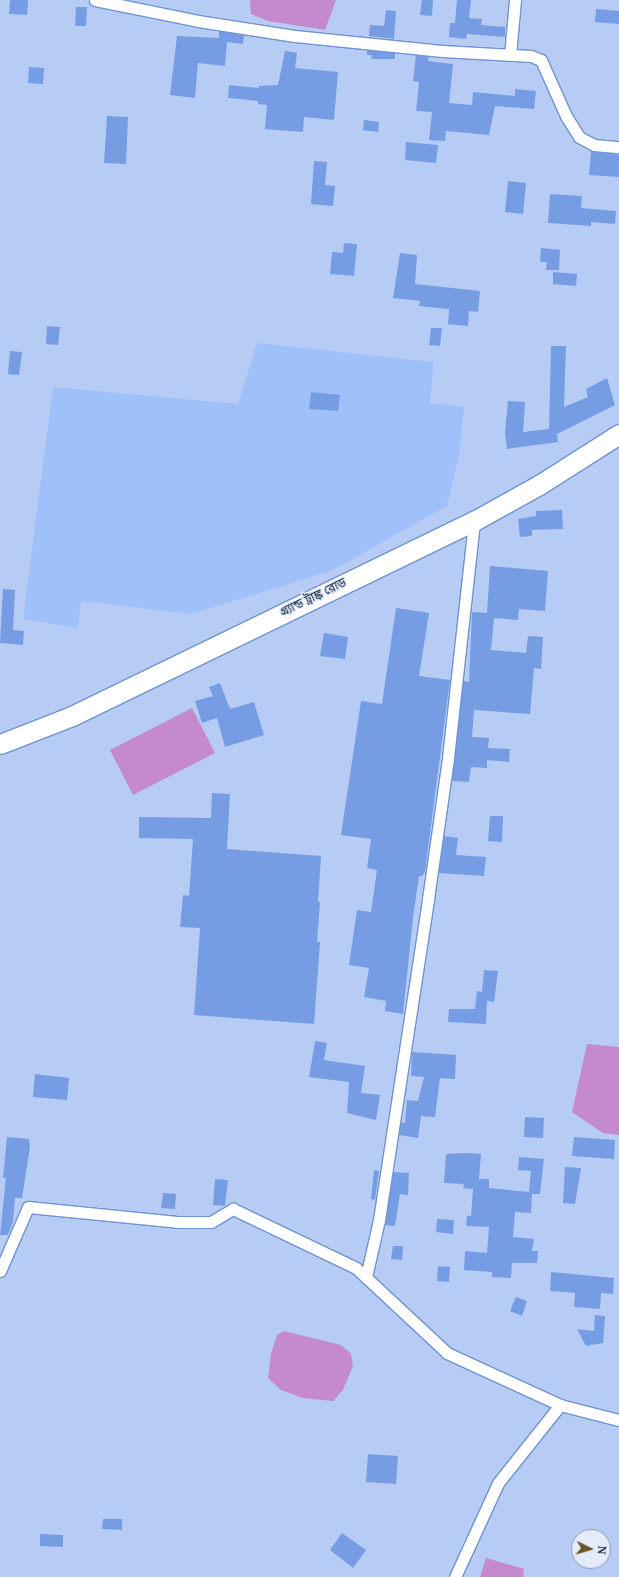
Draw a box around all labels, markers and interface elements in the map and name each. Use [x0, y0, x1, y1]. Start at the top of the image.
street label: গ্র্যান্ড ট্রাঙ্ক রোড [278, 575, 348, 619]
north arrow [571, 1529, 611, 1569]
text: N [595, 1545, 610, 1555]

